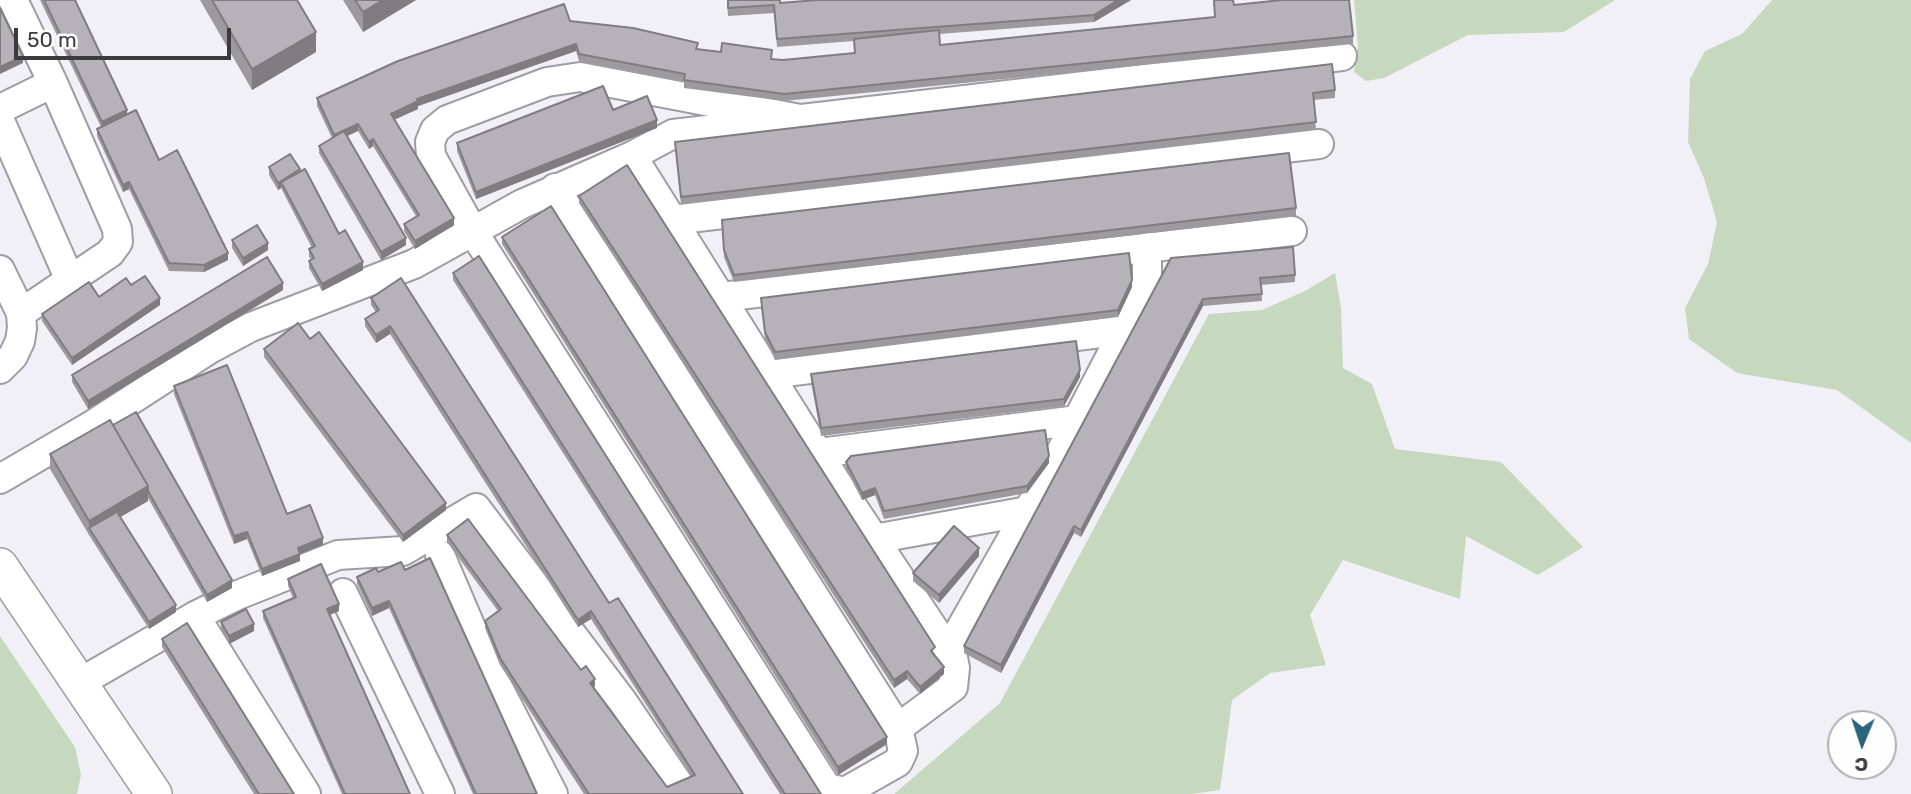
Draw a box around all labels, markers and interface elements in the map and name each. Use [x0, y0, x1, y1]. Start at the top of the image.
scale bar [18, 14, 234, 58]
text: 50 m [27, 27, 77, 52]
north arrow [1827, 710, 1897, 780]
text: С [1854, 753, 1868, 776]

